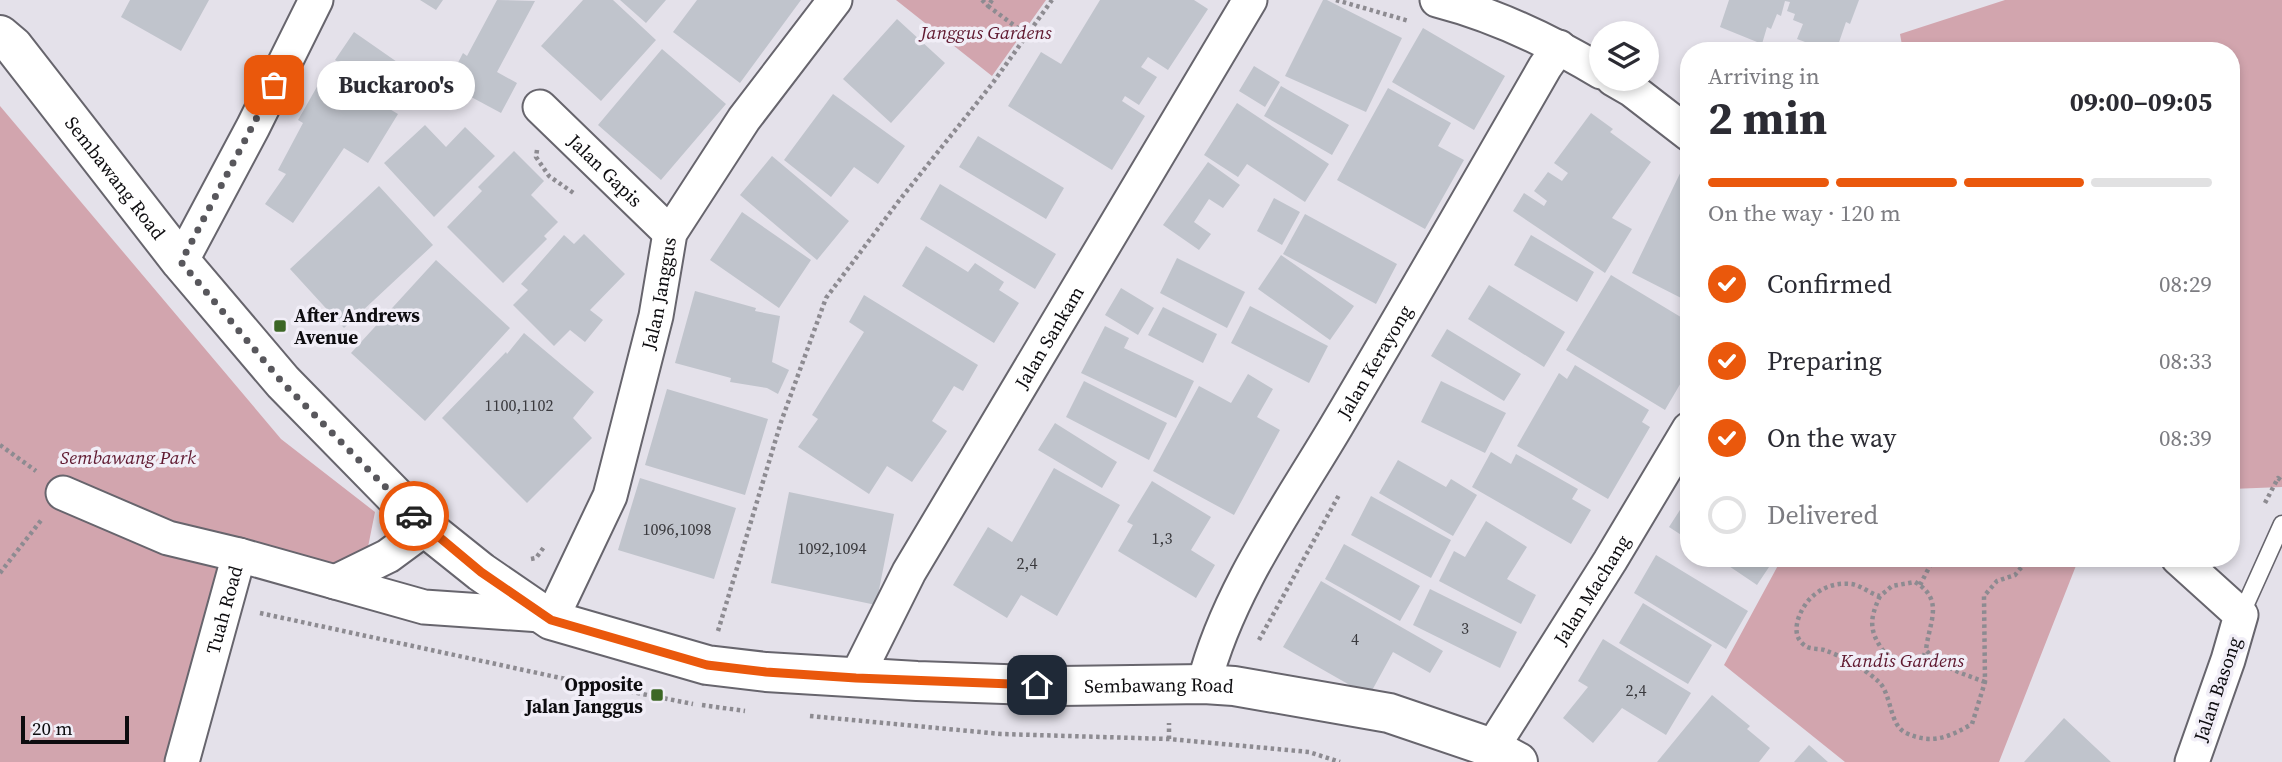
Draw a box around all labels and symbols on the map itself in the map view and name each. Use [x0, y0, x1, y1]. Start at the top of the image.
park label: Janggus Gardens [917, 19, 1052, 45]
pin [244, 55, 304, 115]
callout: Buckaroo's [316, 60, 474, 110]
street label: Sembawang Road [59, 111, 172, 245]
street label: Jalan Gapis [562, 127, 648, 213]
street label: Jalan Janggus [635, 235, 682, 353]
street label: Jalan Sankam [1008, 281, 1090, 394]
street label: Jalan Kerayong [1330, 300, 1418, 424]
place label: After Andrews Avenue [294, 302, 420, 350]
marker: After Andrews Avenue [272, 318, 288, 334]
house number: 1100,1102 [485, 394, 553, 416]
park label: Sembawang Park [60, 444, 196, 470]
courier [379, 481, 449, 551]
house number: 1096,1098 [643, 518, 711, 540]
house number: 1,3 [1152, 527, 1172, 549]
street label: Jalan Machang [1547, 530, 1636, 651]
house number: 1092,1094 [798, 537, 866, 559]
house number: 2,4 [1017, 552, 1037, 574]
street label: Tuah Road [199, 562, 249, 657]
house number: 3 [1461, 617, 1469, 639]
house number: 4 [1351, 628, 1359, 650]
street label: Jalan Basong [2187, 633, 2247, 746]
park label: Kandis Gardens [1839, 647, 1964, 673]
pin [1007, 655, 1067, 715]
place label: Opposite Jalan Janggus [524, 671, 643, 719]
street label: Sembawang Road [1084, 671, 1235, 699]
house number: 2,4 [1626, 679, 1646, 701]
marker: Opposite Jalan Janggus [649, 687, 665, 703]
scale bar [21, 713, 130, 745]

